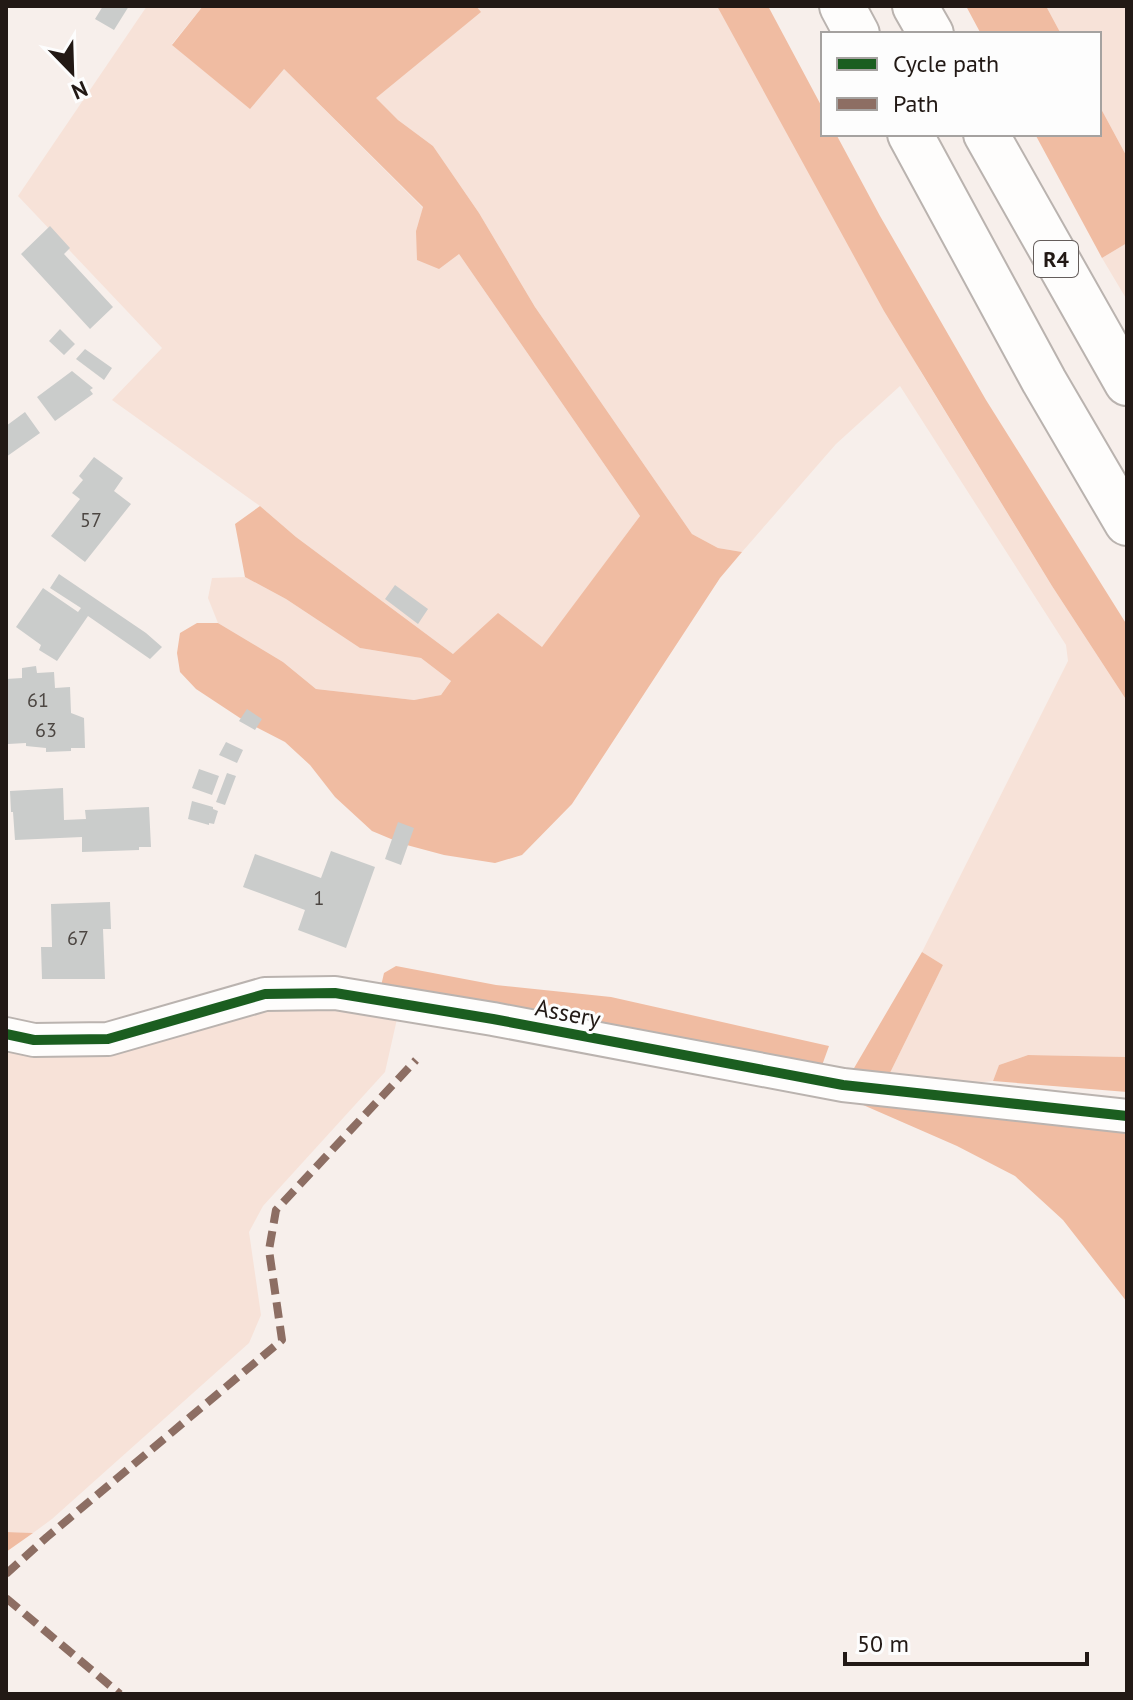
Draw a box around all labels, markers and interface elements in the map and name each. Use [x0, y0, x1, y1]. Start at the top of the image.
north arrow [32, 32, 112, 112]
legend [821, 32, 1101, 136]
text: Cycle path [893, 48, 999, 79]
text: N [68, 75, 92, 106]
text: Path [893, 88, 939, 119]
road number: R4 [1034, 241, 1078, 277]
house number: 57 [80, 507, 102, 533]
house number: 61 [27, 687, 49, 713]
house number: 63 [35, 717, 57, 743]
house number: 1 [314, 885, 324, 911]
house number: 67 [67, 925, 89, 951]
street label: Assery [533, 992, 603, 1034]
scale bar [845, 1616, 1087, 1666]
text: 50 m [857, 1628, 909, 1659]

